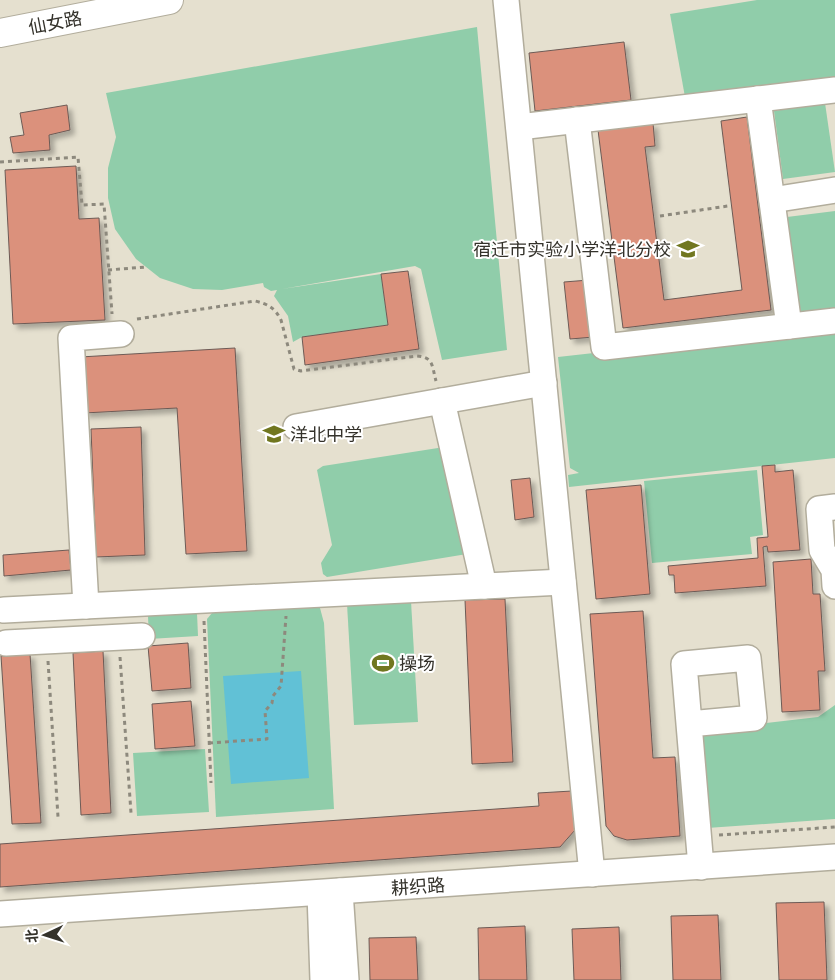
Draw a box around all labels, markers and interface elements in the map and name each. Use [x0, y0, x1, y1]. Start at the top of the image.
street label: 仙女路 [26, 6, 84, 38]
school or university icon: 宿迁市实验小学洋北分校 [675, 236, 701, 262]
place label: 宿迁市实验小学洋北分校 [473, 238, 671, 260]
school or university icon: 洋北中学 [261, 421, 287, 447]
place label: 洋北中学 [290, 423, 362, 445]
sports icon: 操场 [370, 650, 396, 676]
place label: 操场 [399, 652, 435, 674]
street label: 耕织路 [390, 873, 446, 899]
north arrow [20, 910, 70, 960]
text: 北 [23, 928, 41, 944]

